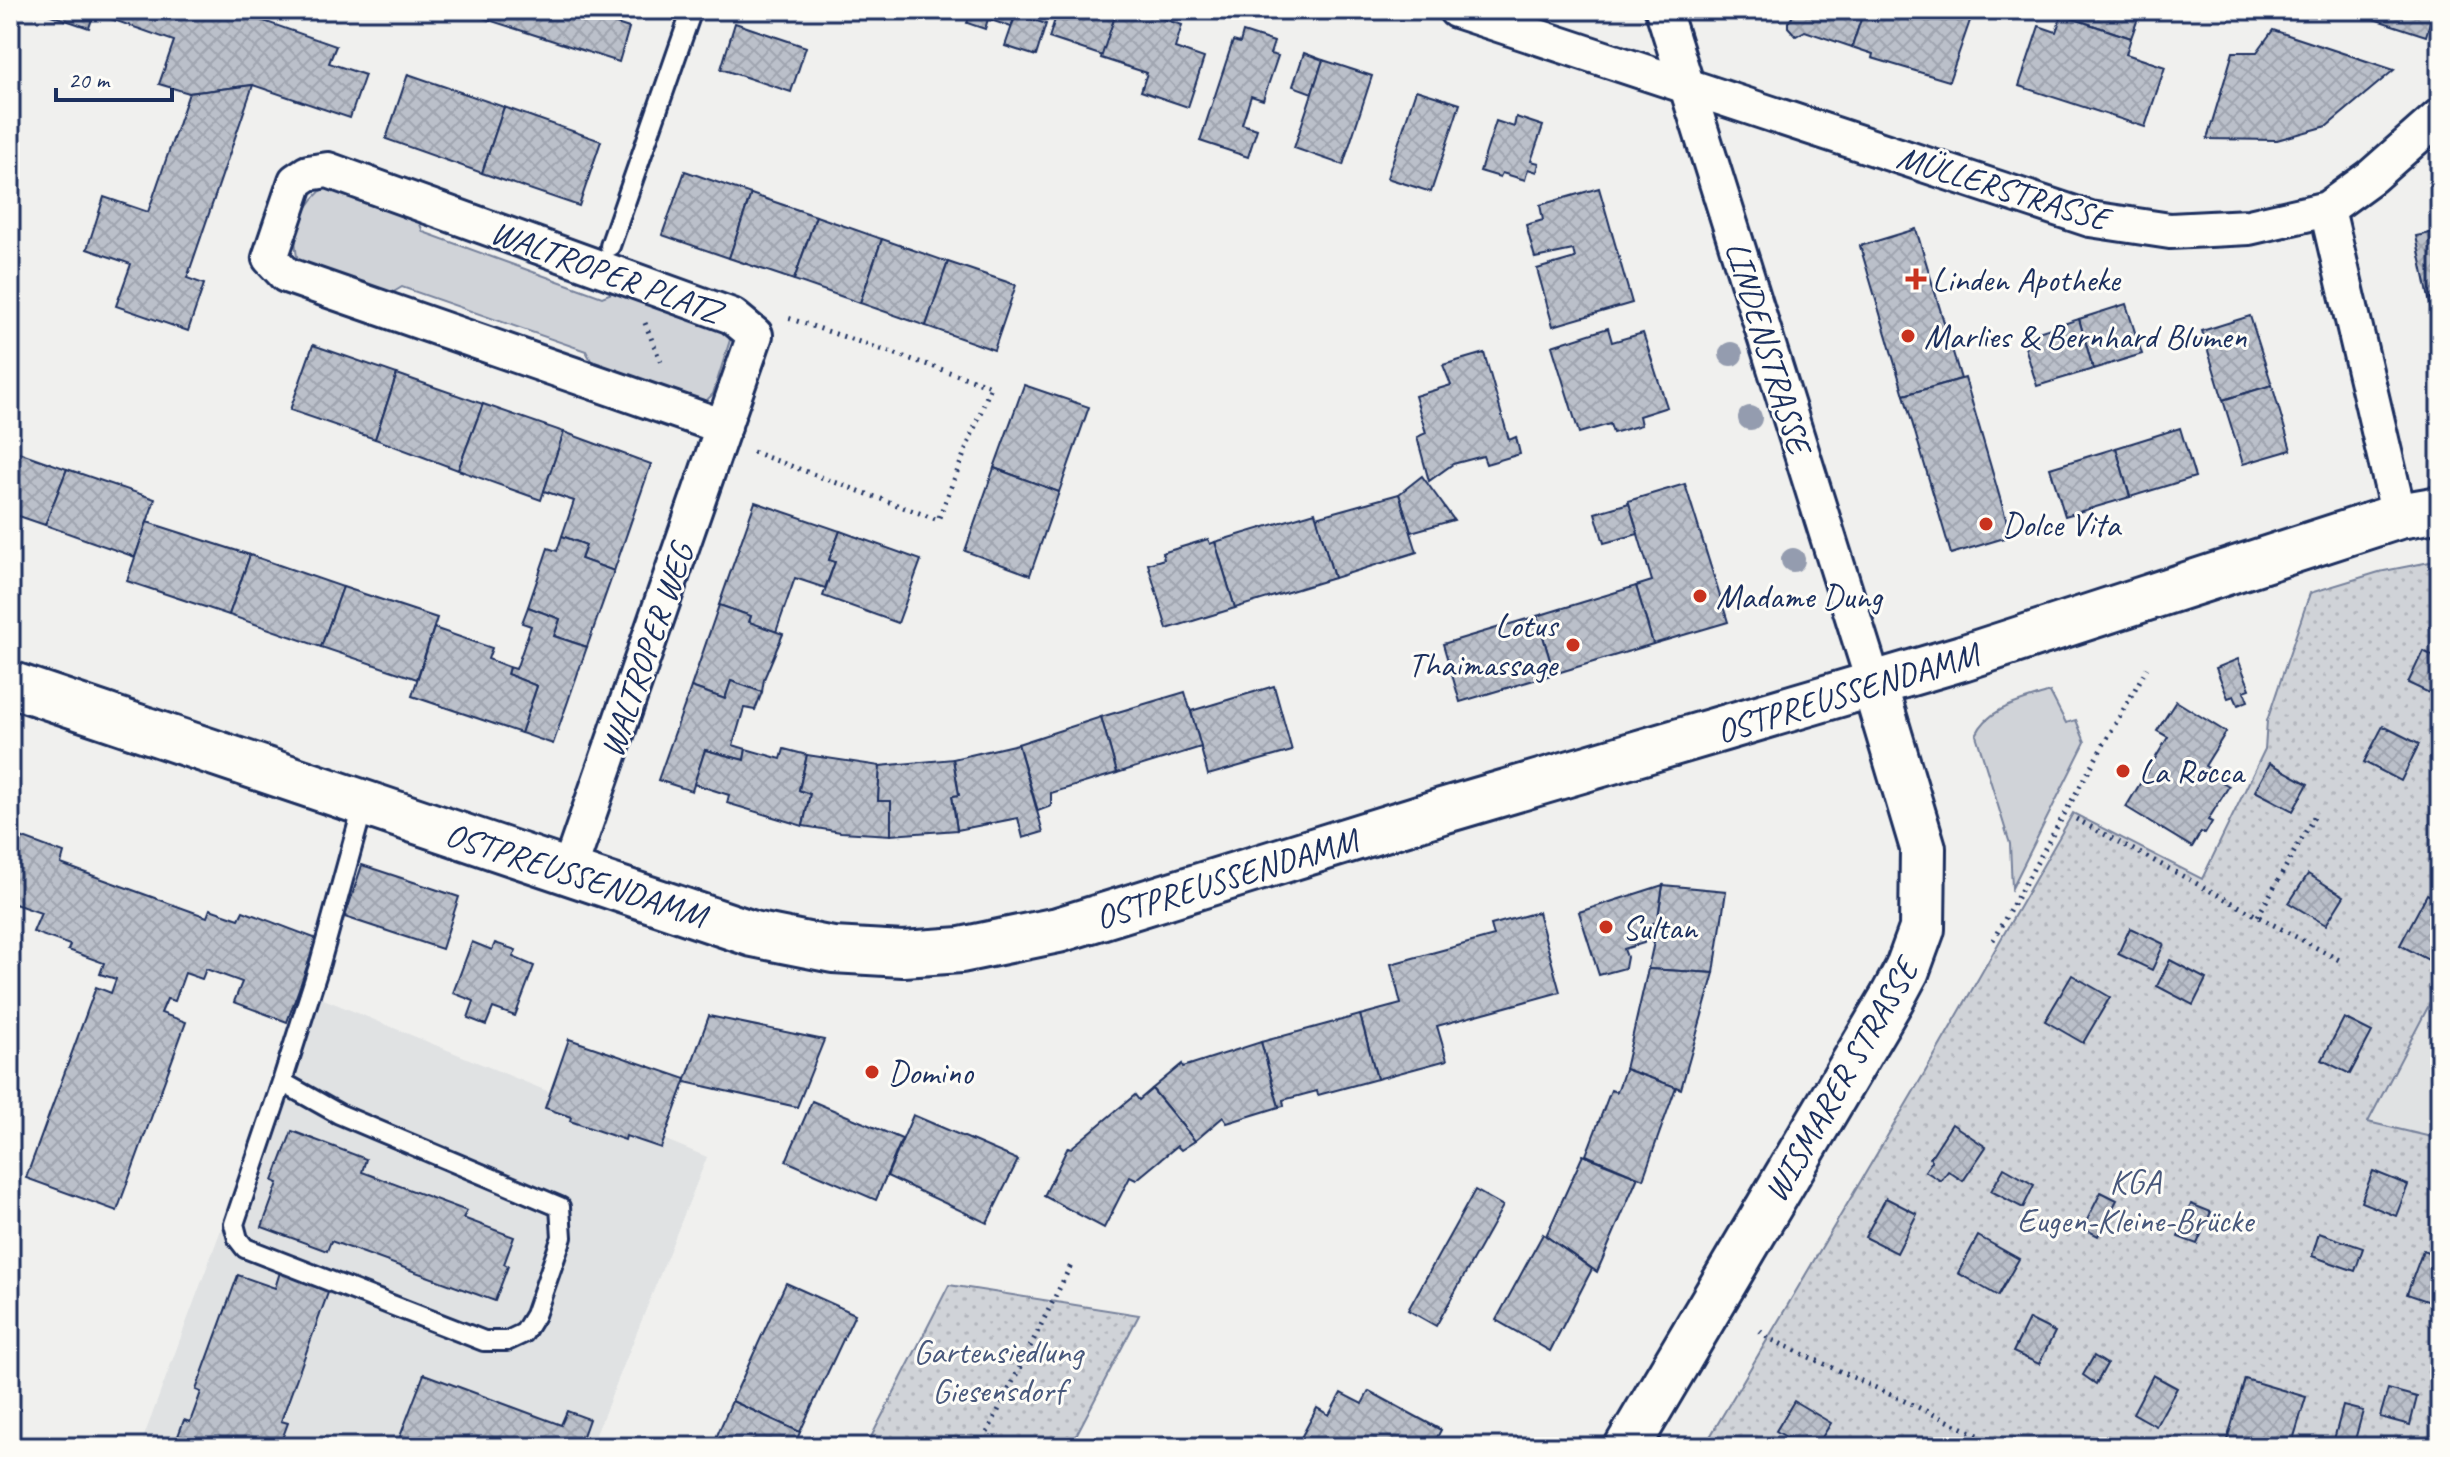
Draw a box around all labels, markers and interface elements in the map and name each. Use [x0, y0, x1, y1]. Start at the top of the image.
scale bar [56, 52, 172, 102]
text: 20 m [68, 65, 111, 95]
street label: MÜLLERSTRASSE [1892, 135, 2118, 241]
street label: WALTROPER PLATZ [485, 210, 731, 335]
street label: LINDENSTRASSE [1716, 236, 1822, 462]
place label: Linden Apotheke [1932, 258, 2121, 301]
marker: Linden Apotheke [1907, 270, 1925, 288]
place label: Marlies & Bernhard Blumen [1924, 315, 2247, 358]
marker: Marlies & Bernhard Blumen [1899, 327, 1917, 345]
place label: Dolce Vita [2002, 503, 2122, 546]
marker: Dolce Vita [1977, 515, 1995, 533]
street label: WALTROPER WEG [590, 535, 704, 762]
place label: Madame Dung [1716, 575, 1884, 618]
marker: Madame Dung [1691, 587, 1709, 605]
place label: Lotus Thaimassage [1408, 604, 1559, 686]
street label: OSTPREUSSENDAMM [1711, 631, 1987, 753]
marker: Lotus Thaimassage [1564, 636, 1582, 654]
place label: La Rocca [2139, 750, 2247, 793]
marker: La Rocca [2114, 762, 2132, 780]
street label: OSTPREUSSENDAMM [440, 812, 715, 938]
street label: OSTPREUSSENDAMM [1090, 817, 1366, 939]
place label: Sultan [1622, 906, 1698, 949]
marker: Sultan [1597, 918, 1615, 936]
street label: WISMARER STRASSE [1754, 948, 1929, 1209]
place label: Domino [888, 1051, 975, 1094]
marker: Domino [863, 1063, 881, 1081]
park label: KGA Eugen-Kleine-Brücke [2017, 1160, 2256, 1242]
park label: Gartensiedlung Giesensdorf [913, 1330, 1086, 1412]

